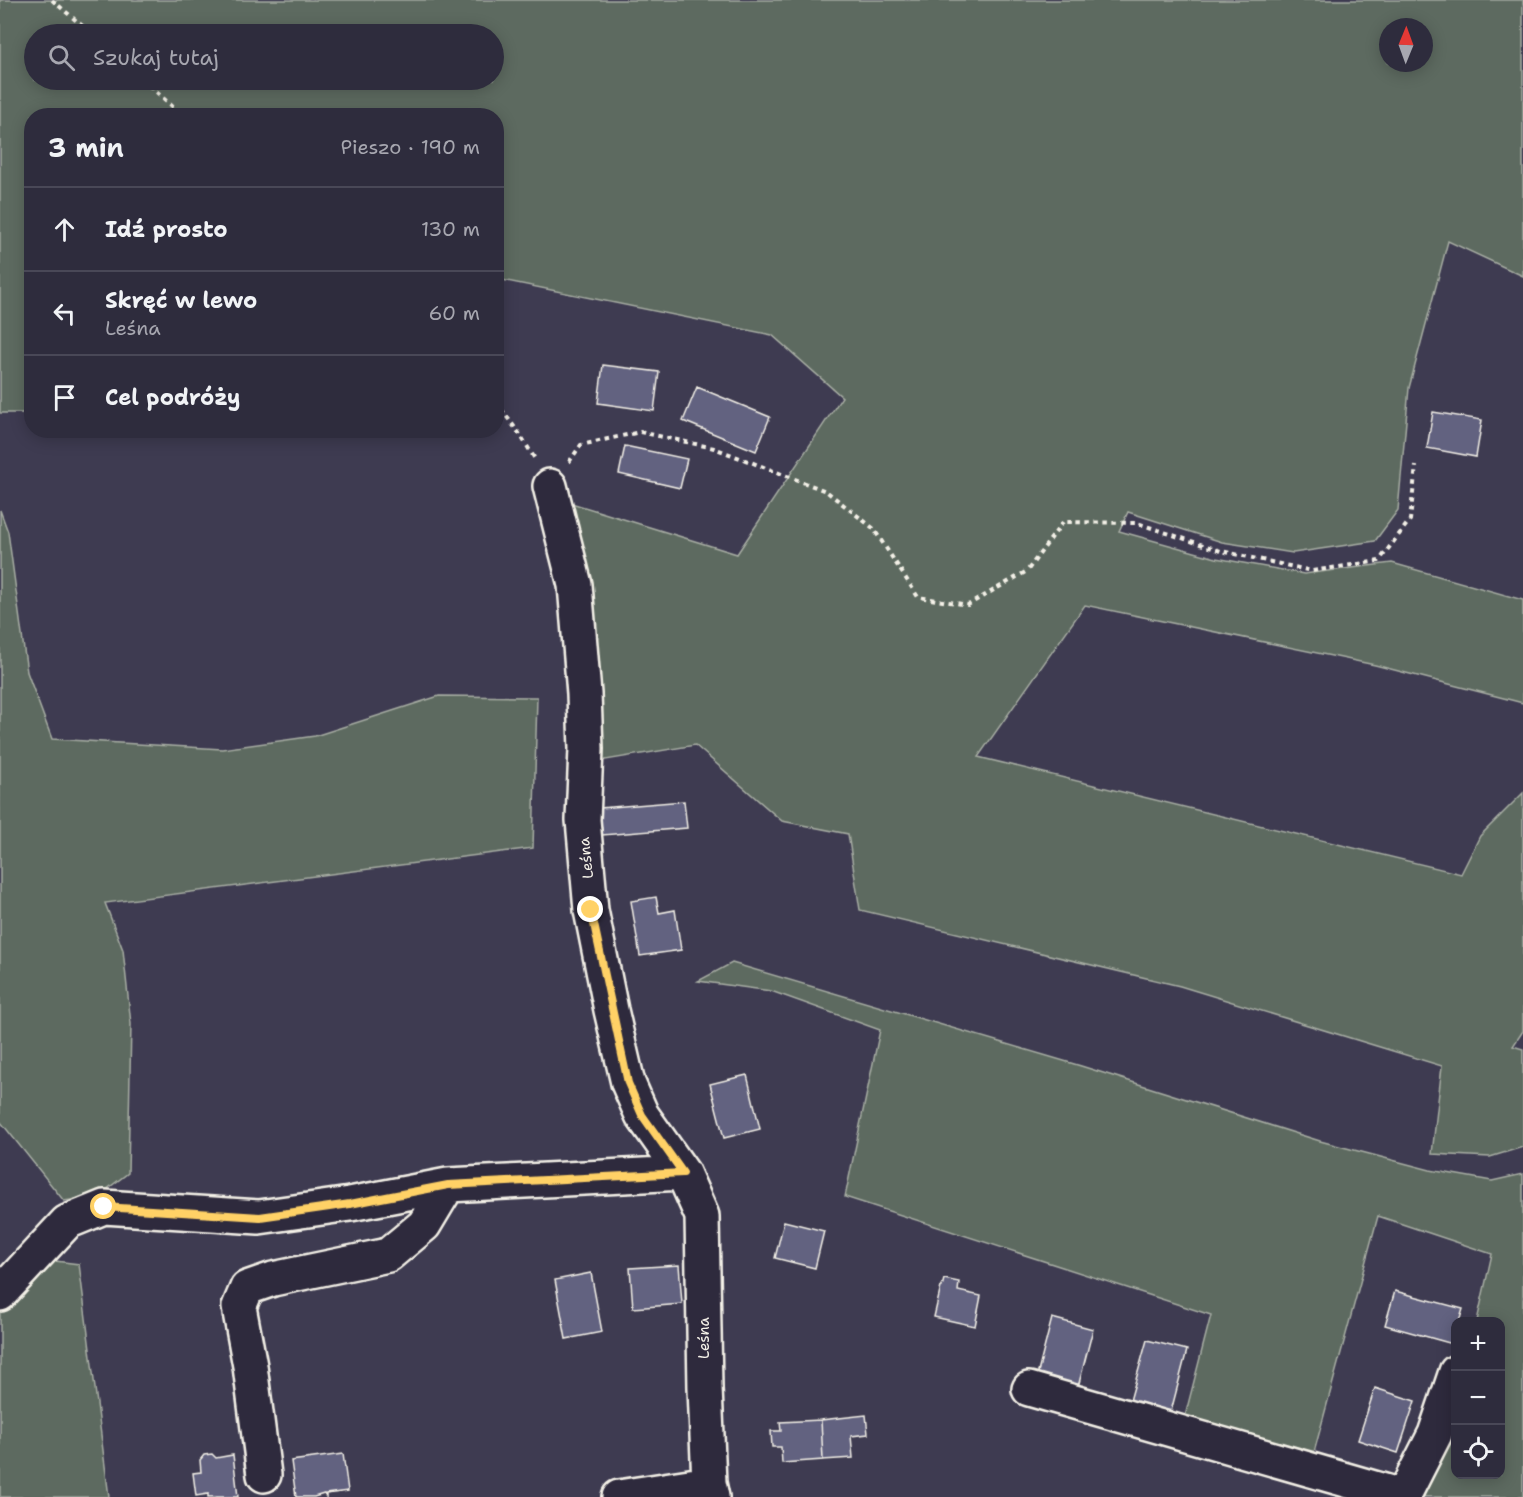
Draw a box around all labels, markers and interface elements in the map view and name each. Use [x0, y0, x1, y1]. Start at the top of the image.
north arrow [1379, 18, 1433, 72]
search box [24, 24, 504, 90]
icon: search [45, 41, 78, 74]
text: Szukaj tutaj [93, 43, 219, 72]
text: 3 min [48, 130, 124, 165]
text: Pieszo · 190 m [341, 134, 480, 160]
icon: ahead [48, 213, 81, 246]
text: Idź prosto [105, 215, 228, 244]
text: 130 m [421, 216, 480, 242]
text: Skręć w lewo [105, 286, 257, 315]
icon: left [48, 297, 81, 330]
text: 60 m [428, 300, 480, 326]
text: Leśna [105, 315, 161, 341]
icon: arrive [48, 381, 81, 414]
text: Cel podróży [105, 383, 241, 412]
street label: Leśna [574, 835, 598, 880]
route end [577, 896, 603, 922]
route start [90, 1193, 116, 1219]
street label: Leśna [694, 1316, 714, 1359]
map controls [1451, 1317, 1505, 1479]
button: + [1451, 1317, 1505, 1371]
button: − [1451, 1371, 1505, 1425]
button: locate [1451, 1425, 1505, 1479]

